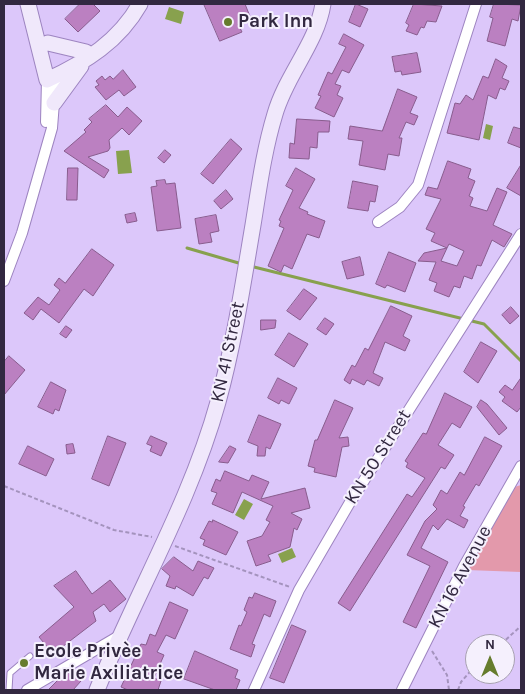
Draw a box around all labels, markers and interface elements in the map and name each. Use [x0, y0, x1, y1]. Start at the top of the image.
place label: Park Inn [238, 11, 313, 33]
marker: Park Inn [222, 16, 234, 28]
street label: KN 41 Street [206, 299, 250, 405]
street label: KN 50 Street [340, 405, 416, 509]
street label: KN 16 Avenue [423, 522, 497, 632]
north arrow [465, 634, 515, 684]
text: N [485, 636, 495, 653]
place label: Ecole Privèe Marie Axiliatrice [34, 641, 183, 685]
marker: Ecole Privèe Marie Axiliatrice [18, 657, 30, 669]

